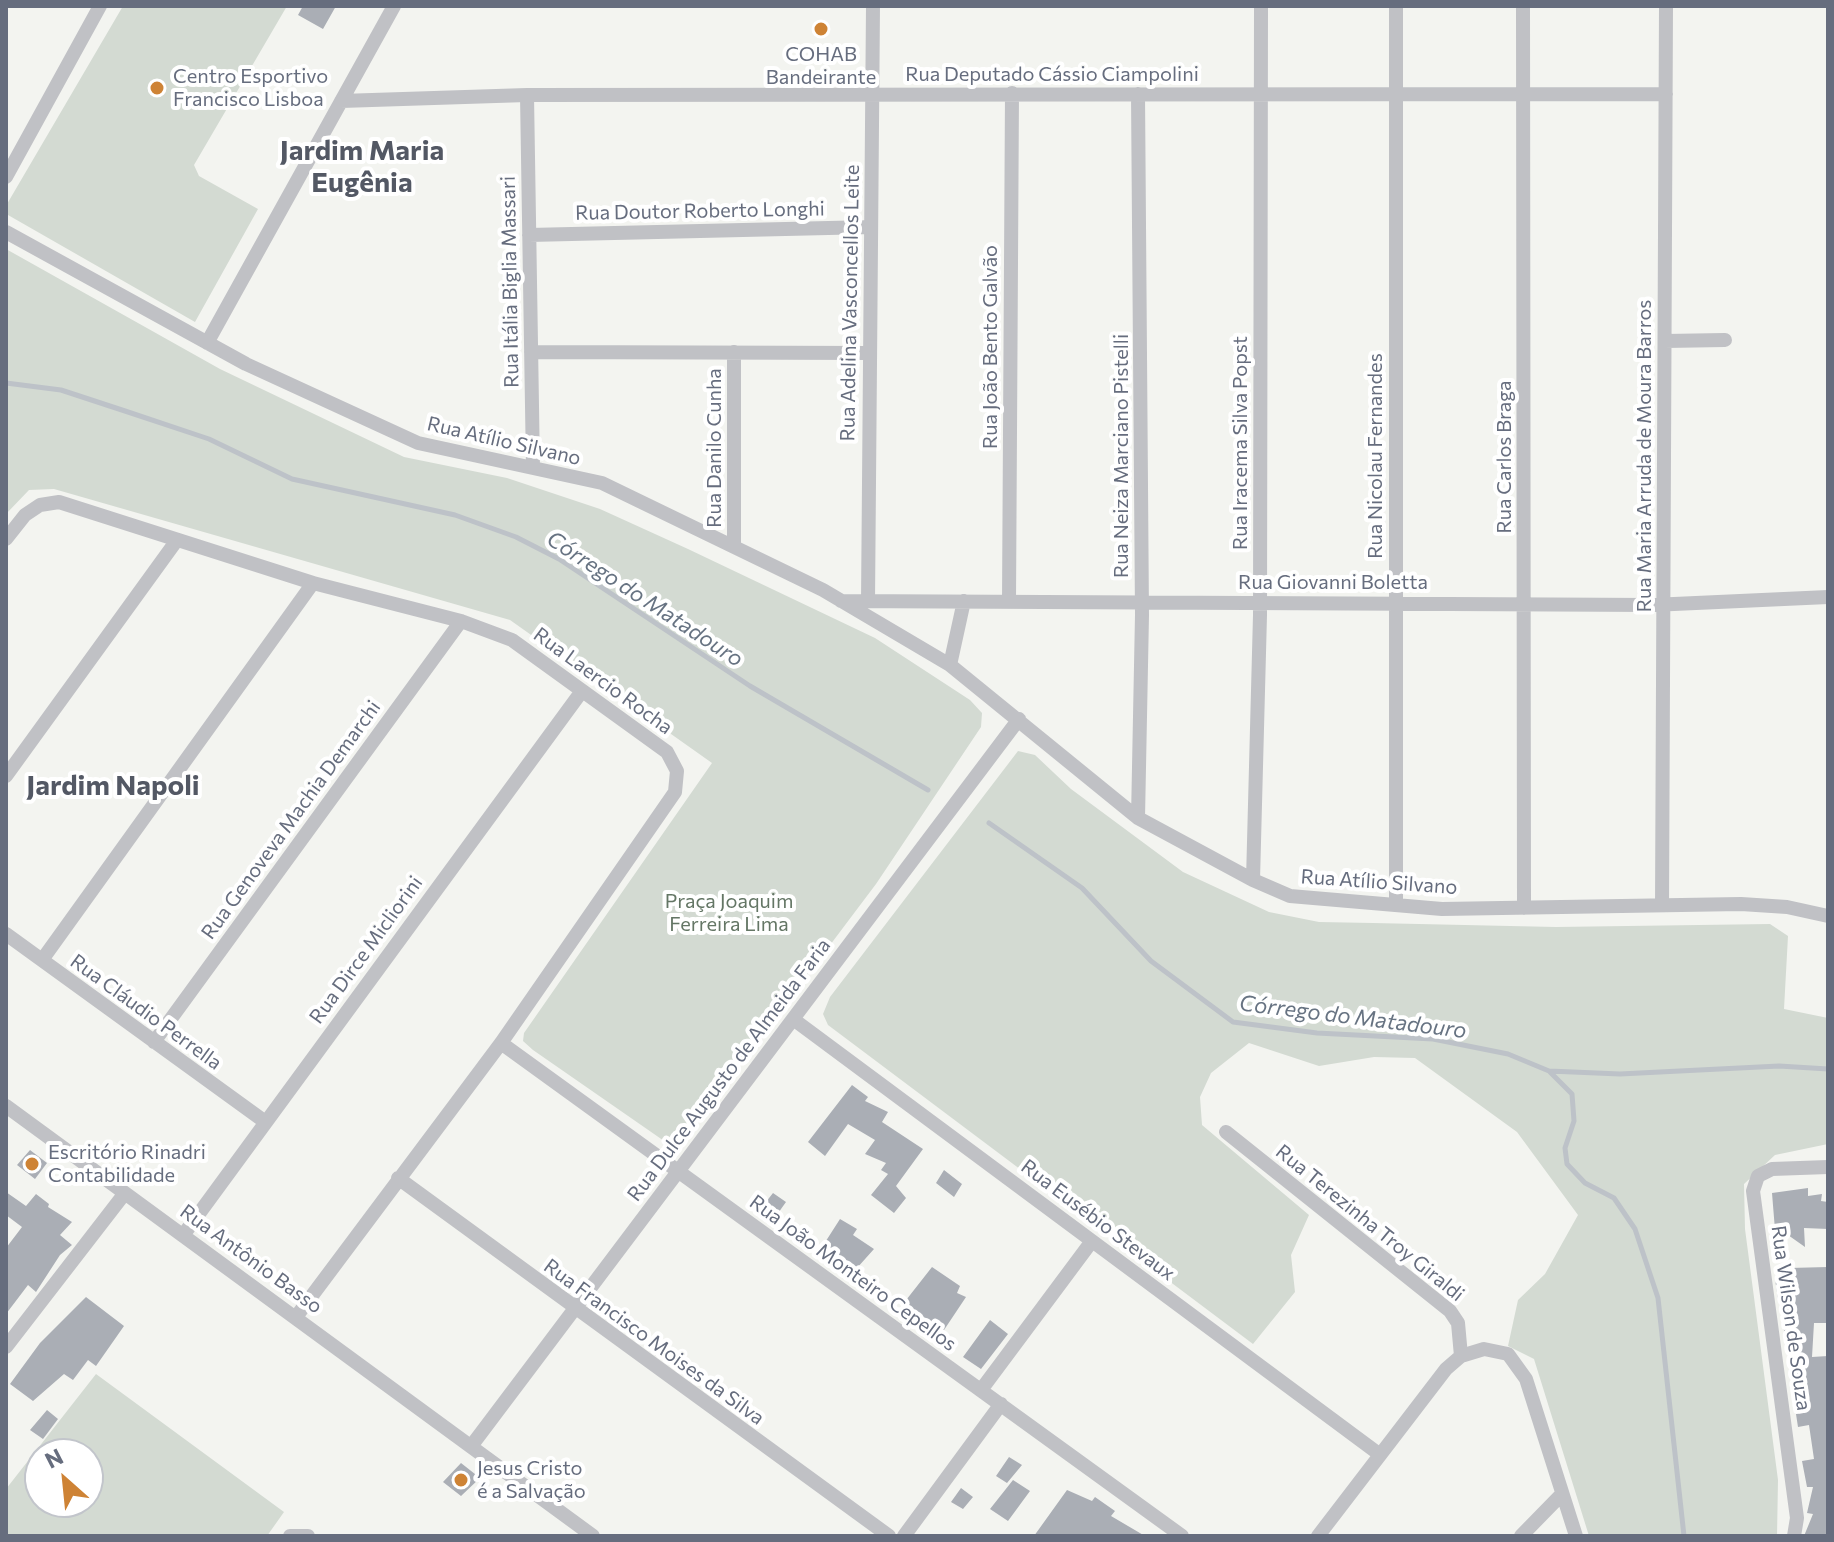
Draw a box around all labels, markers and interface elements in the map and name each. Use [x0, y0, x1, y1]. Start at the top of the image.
marker: COHAB Bandeirante [812, 20, 830, 38]
place label: COHAB Bandeirante [766, 42, 876, 89]
street label: Rua Deputado Cássio Ciampolini [905, 62, 1199, 86]
place label: Centro Esportivo Francisco Lisboa [173, 64, 328, 111]
marker: Centro Esportivo Francisco Lisboa [148, 79, 166, 97]
district label: Jardim Maria Eugênia [280, 134, 444, 200]
street label: Rua Adelina Vasconcellos Leite [836, 164, 864, 442]
street label: Rua Itália Biglia Massari [496, 176, 524, 388]
street label: Rua Doutor Roberto Longhi [575, 197, 825, 225]
street label: Rua João Bento Galvão [978, 245, 1002, 449]
street label: Rua Maria Arruda de Moura Barros [1632, 300, 1656, 612]
street label: Rua Neiza Marciano Pistelli [1109, 334, 1133, 578]
street label: Rua Iracema Silva Popst [1228, 336, 1252, 550]
street label: Rua Nicolau Fernandes [1363, 353, 1387, 559]
street label: Rua Danilo Cunha [702, 368, 726, 528]
street label: Rua Carlos Braga [1492, 381, 1516, 533]
street label: Rua Atílio Silvano [425, 412, 583, 470]
water label: Córrego do Matadouro [542, 526, 748, 672]
street label: Rua Giovanni Boletta [1238, 570, 1428, 594]
street label: Rua Laercio Rocha [529, 622, 677, 740]
street label: Rua Genoveva Machia Demarchi [196, 696, 386, 944]
district label: Jardim Napoli [26, 769, 200, 803]
street label: Rua Atílio Silvano [1300, 865, 1458, 899]
street label: Rua Dirce Micliorini [304, 872, 428, 1028]
park label: Praça Joaquim Ferreira Lima [665, 889, 793, 936]
street label: Rua Dulce Augusto de Almeida Faria [622, 934, 836, 1206]
street label: Rua Cláudio Perrella [66, 949, 226, 1075]
water label: Córrego do Matadouro [1238, 990, 1468, 1044]
place label: Escritório Rinadri Contabilidade [48, 1140, 206, 1187]
street label: Rua Terezinha Troy Giraldi [1271, 1140, 1469, 1306]
street label: Rua Eusébio Stevaux [1016, 1154, 1180, 1286]
marker: Escritório Rinadri Contabilidade [23, 1155, 41, 1173]
street label: Rua João Monteiro Cepellos [745, 1190, 961, 1356]
street label: Rua Antônio Basso [175, 1199, 327, 1319]
street label: Rua Wilson de Souza [1766, 1224, 1816, 1412]
street label: Rua Francisco Moises da Silva [539, 1254, 769, 1430]
north arrow [24, 1438, 104, 1518]
text: N [40, 1442, 67, 1474]
place label: Jesus Cristo é a Salvação [477, 1456, 586, 1503]
marker: Jesus Cristo é a Salvação [452, 1471, 470, 1489]

